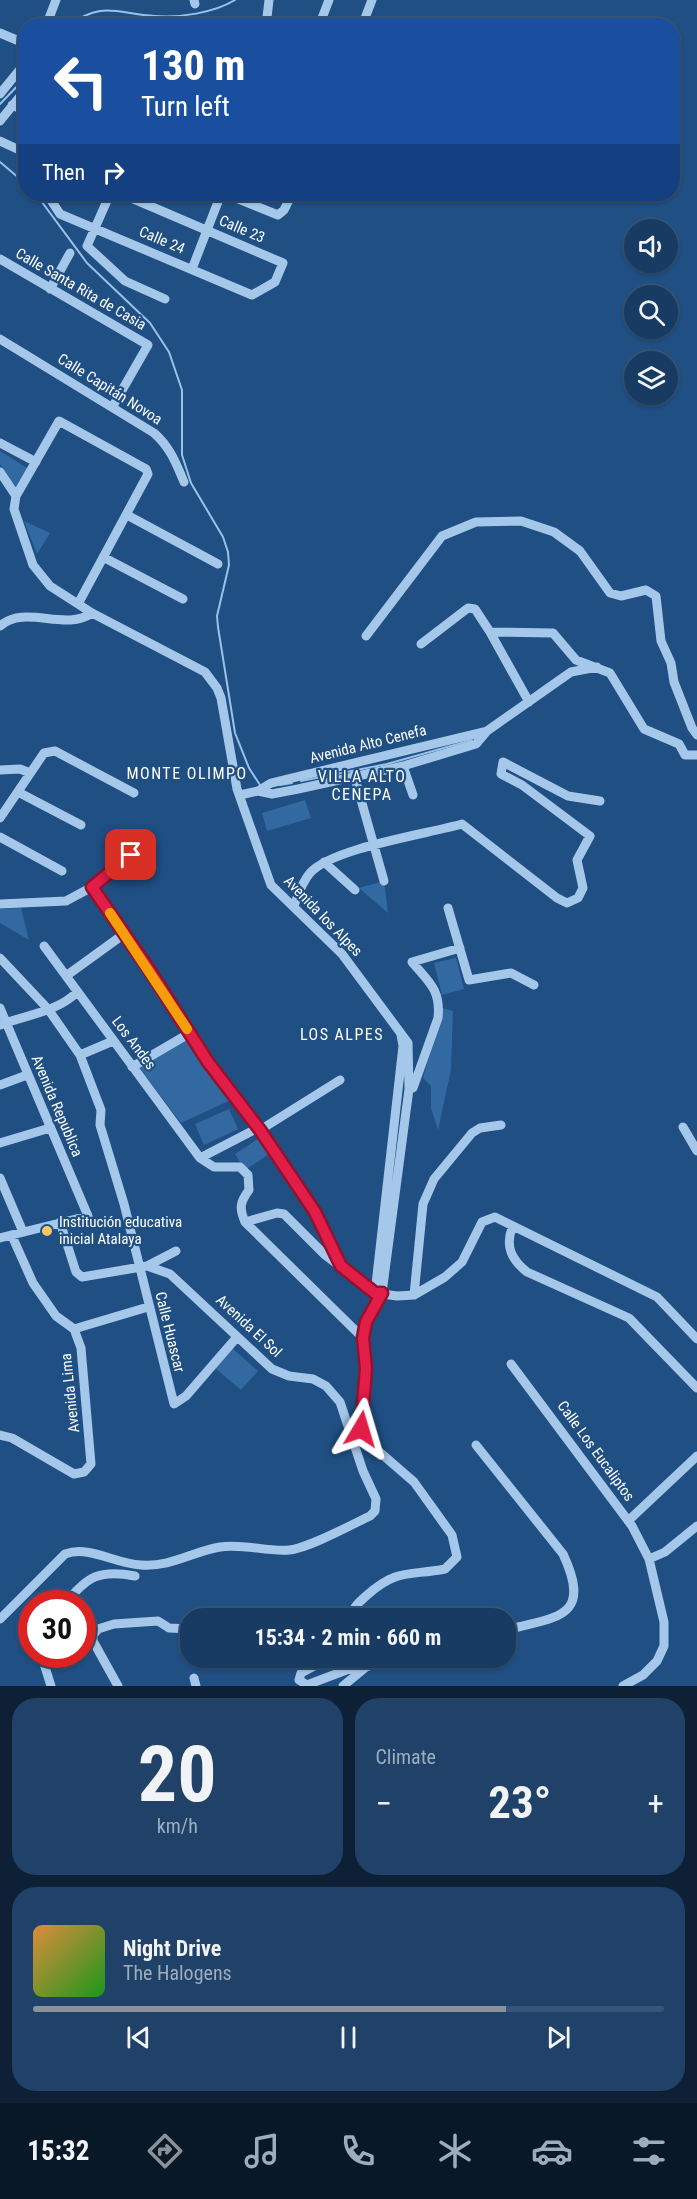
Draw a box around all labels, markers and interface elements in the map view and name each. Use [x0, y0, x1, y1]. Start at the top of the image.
text: 130 m [141, 41, 246, 90]
icon: left [42, 42, 120, 120]
text: Turn left [141, 91, 230, 123]
icon: right [97, 156, 130, 189]
text: Then [42, 160, 85, 185]
street label: Calle 23 [216, 211, 268, 247]
map controls [624, 219, 678, 405]
button: sound [624, 219, 678, 273]
street label: Calle 24 [136, 222, 188, 258]
street label: Calle Santa Rita de Casia [12, 244, 150, 334]
button: search [624, 285, 678, 339]
street label: Calle Capitán Novoa [54, 350, 166, 428]
button: layers [624, 351, 678, 405]
street label: Avenida Alto Cenefa [308, 721, 428, 767]
district label: MONTE OLIMPO [126, 764, 248, 783]
district label: VILLA ALTO CENEPA [318, 767, 406, 804]
pin [105, 829, 156, 880]
icon: arrive [114, 838, 147, 871]
street label: Avenida los Alpes [280, 872, 366, 960]
street label: Los Andes [108, 1013, 160, 1073]
district label: LOS ALPES [300, 1025, 384, 1044]
street label: Avenida Republica [28, 1053, 86, 1159]
place label: Institución educativa inicial Atalaya [59, 1213, 182, 1248]
marker: Institución educativa inicial Atalaya [40, 1224, 54, 1238]
street label: Calle Huascar [151, 1290, 189, 1375]
street label: Avenida El Sol [212, 1291, 286, 1361]
street label: Avenida Lima [57, 1353, 83, 1433]
position arrow [329, 1397, 393, 1461]
street label: Calle Los Eucaliptos [554, 1397, 639, 1505]
speed limit sign: 30 [18, 1590, 96, 1668]
text: 15:34 · 2 min · 660 m [255, 1625, 441, 1650]
text: 20 [138, 1729, 217, 1820]
text: Climate [376, 1745, 436, 1769]
text: 23° [488, 1776, 551, 1829]
text: − [376, 1784, 392, 1823]
text: + [648, 1784, 664, 1823]
text: km/h [157, 1814, 198, 1838]
text: Night Drive [123, 1936, 221, 1961]
text: The Halogens [123, 1961, 232, 1985]
icon: previous [122, 2021, 155, 2054]
icon: pause [332, 2021, 365, 2054]
icon: next [542, 2021, 575, 2054]
icon: directions [144, 2130, 186, 2172]
icon: music [241, 2130, 283, 2172]
icon: phone [337, 2130, 379, 2172]
icon: climate [434, 2130, 476, 2172]
icon: car [531, 2130, 573, 2172]
icon: filters [628, 2130, 670, 2172]
text: 15:32 [27, 2135, 89, 2167]

